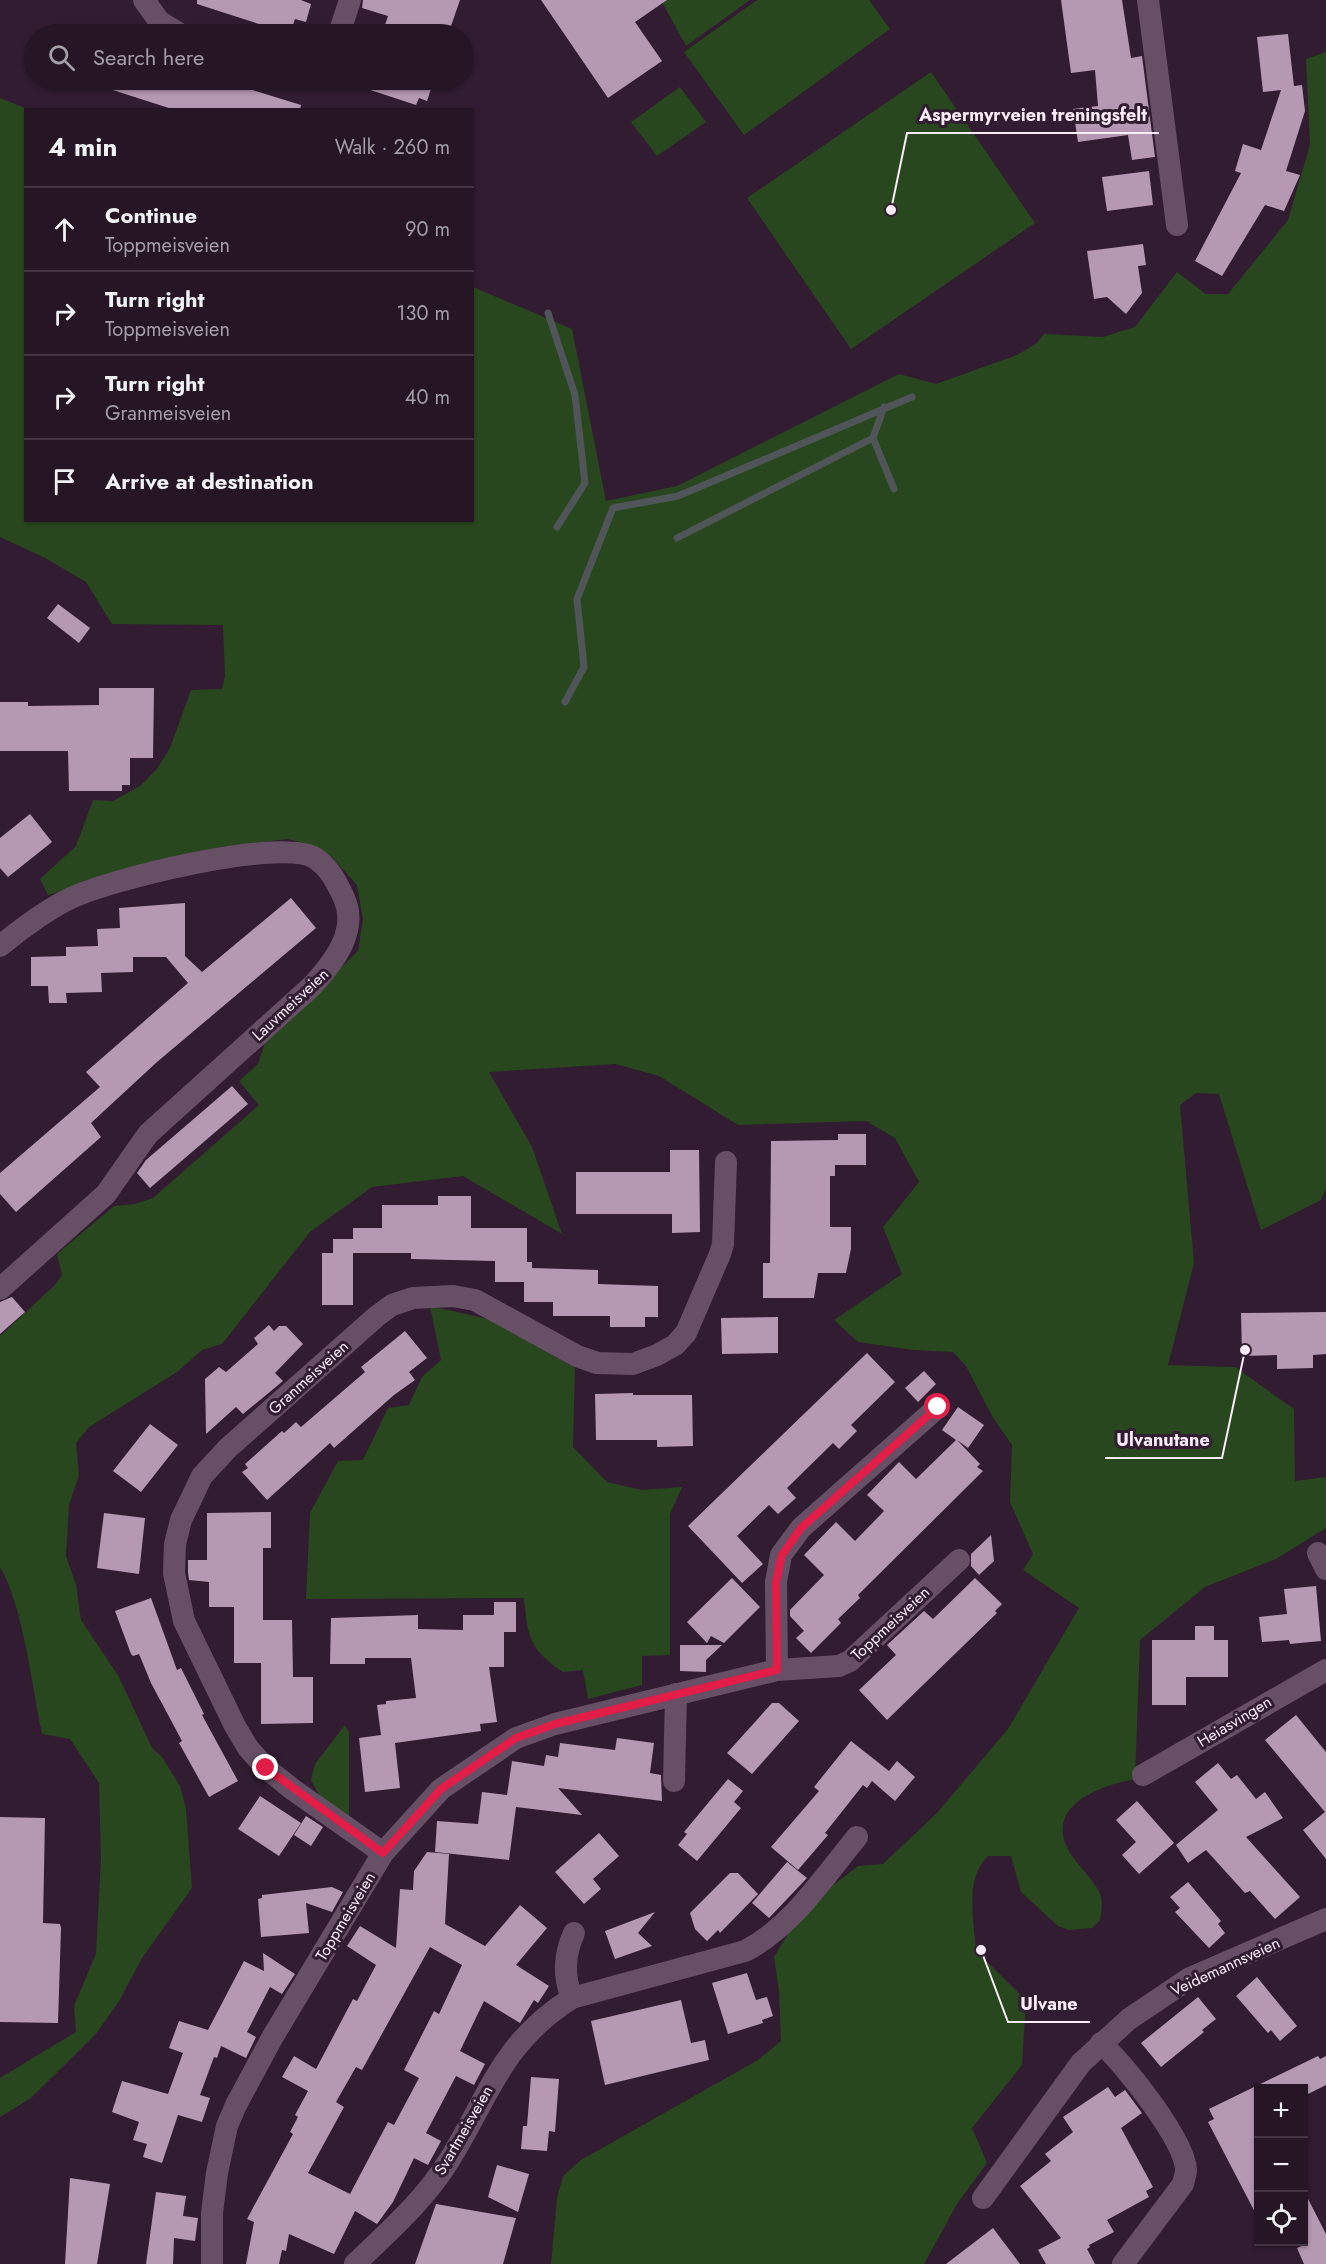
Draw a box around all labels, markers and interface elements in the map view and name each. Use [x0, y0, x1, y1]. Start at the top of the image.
search box [24, 24, 474, 90]
icon: search [45, 41, 78, 74]
text: Search here [93, 41, 204, 73]
callout: Aspermyrveien treningsfelt [907, 97, 1159, 133]
text: Aspermyrveien treningsfelt [918, 102, 1147, 128]
text: 4 min [48, 128, 117, 166]
text: Walk · 260 m [335, 133, 450, 162]
text: Continue [105, 199, 197, 231]
icon: ahead [48, 213, 81, 246]
text: 90 m [405, 215, 450, 244]
text: Toppmeisveien [105, 231, 230, 260]
text: Turn right [105, 283, 205, 315]
icon: right [48, 297, 81, 330]
text: 130 m [396, 299, 450, 328]
text: Toppmeisveien [105, 315, 230, 344]
text: Turn right [105, 367, 205, 399]
icon: right [48, 381, 81, 414]
text: 40 m [405, 383, 450, 412]
text: Granmeisveien [105, 399, 231, 428]
icon: arrive [48, 465, 81, 498]
text: Arrive at destination [105, 465, 314, 497]
street label: Lauvmeisveien [247, 963, 334, 1046]
street label: Granmeisveien [263, 1335, 354, 1420]
route start [924, 1393, 950, 1419]
callout: Ulvanutane [1105, 1422, 1222, 1458]
text: Ulvanutane [1116, 1427, 1210, 1453]
street label: Toppmeisveien [846, 1581, 935, 1666]
street label: Heiasvingen [1193, 1690, 1276, 1753]
route end [252, 1754, 278, 1780]
street label: Toppmeisveien [310, 1868, 381, 1965]
street label: Veidemannsveien [1167, 1931, 1284, 2002]
callout: Ulvane [1008, 1986, 1090, 2022]
text: Ulvane [1020, 1991, 1078, 2017]
street label: Svartmeisveien [428, 2081, 498, 2179]
map controls [1254, 2084, 1308, 2246]
button: + [1254, 2084, 1308, 2138]
button: − [1254, 2138, 1308, 2192]
button: locate [1254, 2192, 1308, 2246]

